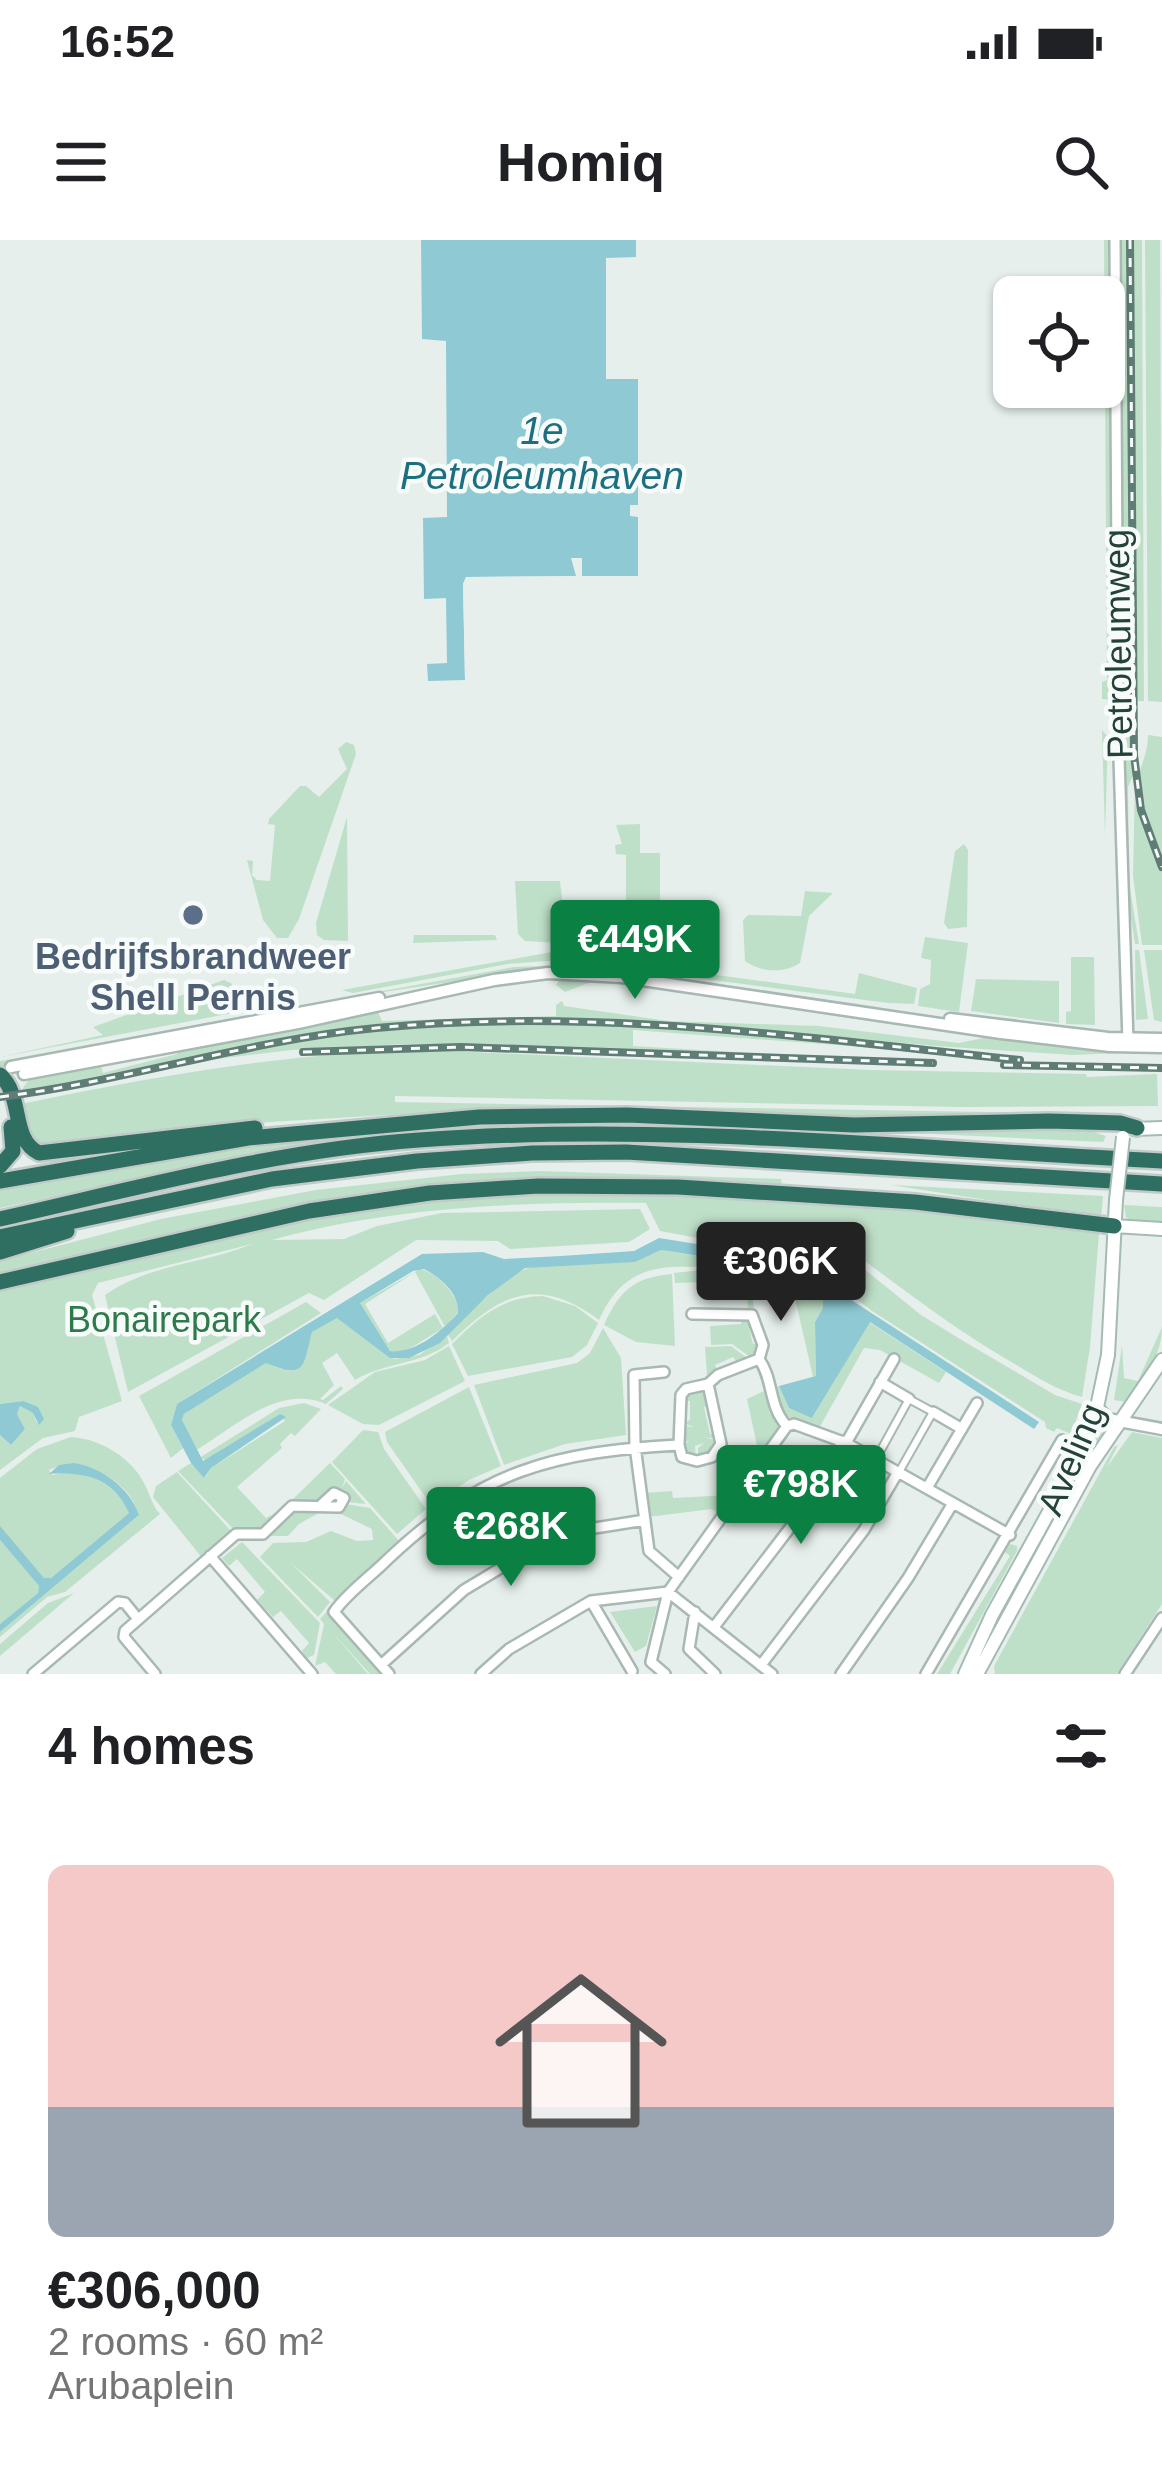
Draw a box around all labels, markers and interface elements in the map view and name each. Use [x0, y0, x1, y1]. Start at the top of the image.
text: 16:52 [60, 16, 175, 67]
icon: menu [48, 129, 114, 195]
icon: search [1048, 129, 1114, 195]
text: Homiq [497, 132, 665, 192]
map controls [993, 276, 1125, 408]
button: locate [993, 276, 1125, 408]
water label: 1e Petroleumhaven [400, 409, 684, 497]
street label: Petroleumweg [1095, 529, 1141, 759]
pin: €449K [551, 900, 719, 1002]
marker: Bedrijfsbrandweer Shell Pernis [180, 902, 206, 928]
text: €449K [578, 917, 692, 960]
place label: Bedrijfsbrandweer Shell Pernis [35, 936, 351, 1018]
pin: €306K [697, 1222, 865, 1324]
text: €306K [724, 1239, 838, 1282]
park label: Bonairepark [67, 1299, 262, 1340]
street label: Aveling [1029, 1397, 1113, 1521]
pin: €798K [717, 1445, 885, 1547]
text: €798K [744, 1462, 858, 1505]
pin: €268K [427, 1487, 595, 1589]
text: €268K [454, 1504, 568, 1547]
icon: filters [1048, 1713, 1114, 1779]
text: 4 homes [48, 1718, 255, 1775]
icon: home [473, 1943, 689, 2159]
text: €306,000 [48, 2262, 261, 2319]
text: 2 rooms · 60 m² [48, 2320, 323, 2363]
text: Arubaplein [48, 2364, 234, 2407]

